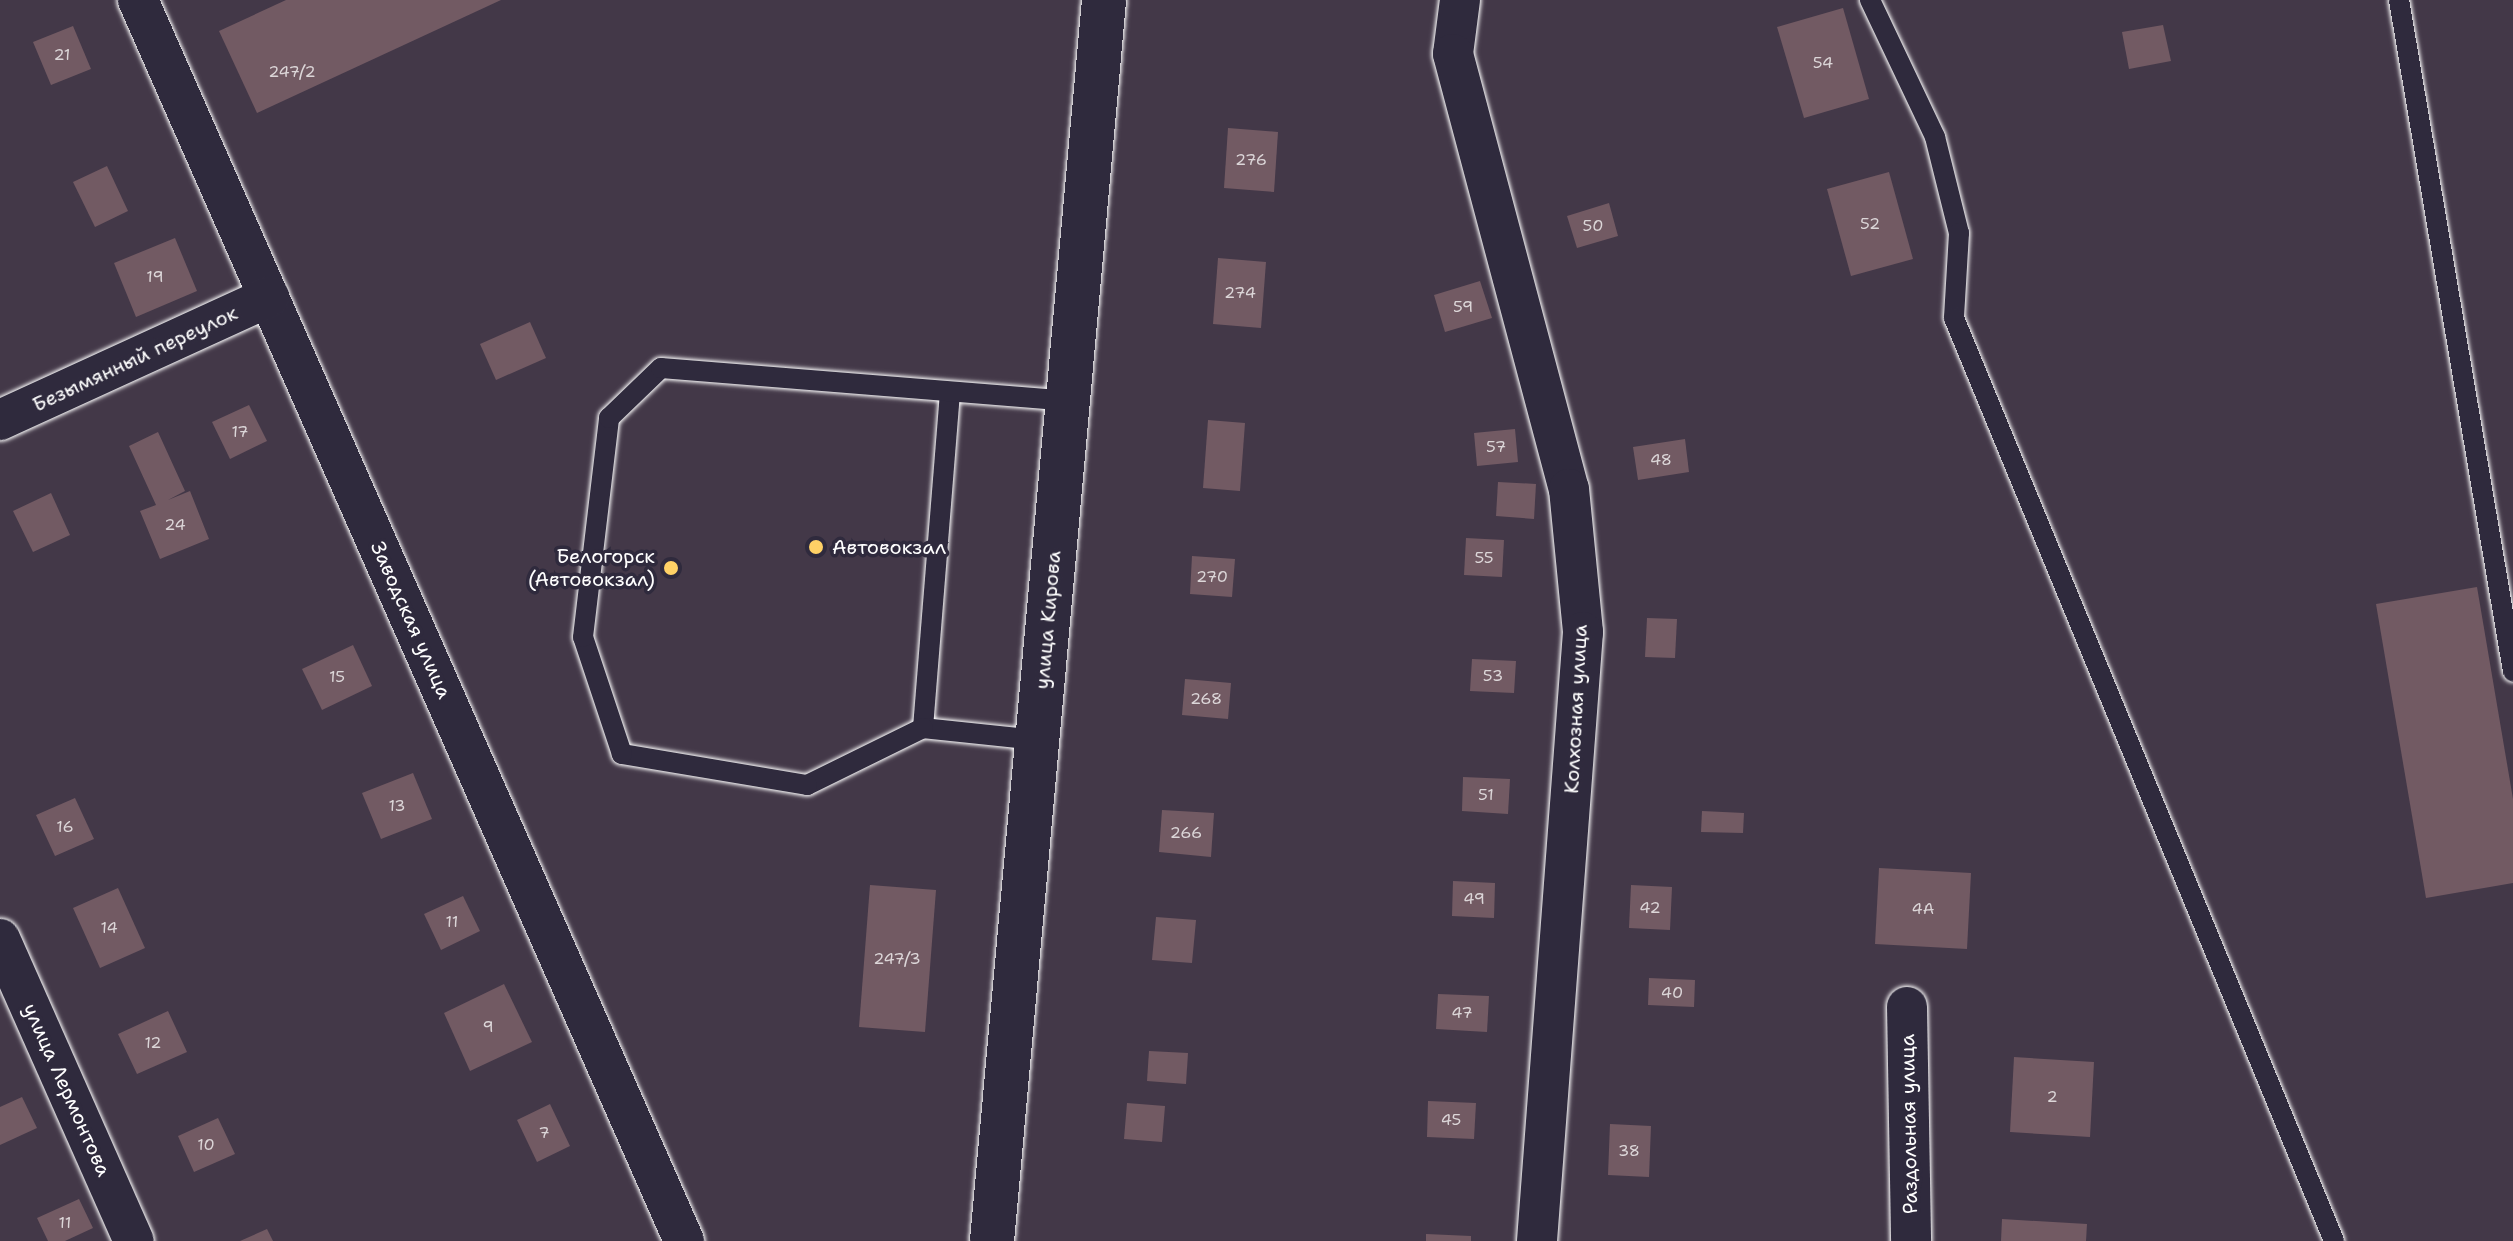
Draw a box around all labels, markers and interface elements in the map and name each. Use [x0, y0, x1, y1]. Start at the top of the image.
house number: 21 [53, 45, 71, 65]
house number: 54 [1813, 53, 1833, 73]
house number: 247/2 [268, 62, 316, 82]
house number: 276 [1235, 150, 1267, 170]
house number: 52 [1860, 214, 1880, 234]
house number: 50 [1583, 216, 1603, 236]
house number: 19 [146, 267, 164, 287]
house number: 274 [1224, 283, 1256, 303]
house number: 59 [1453, 297, 1473, 317]
street label: Безымянный переулок [29, 301, 241, 417]
house number: 17 [231, 422, 249, 442]
house number: 57 [1486, 437, 1506, 457]
house number: 48 [1650, 450, 1672, 470]
house number: 24 [164, 515, 186, 535]
place label: Автовокзал [832, 535, 946, 559]
street label: Заводская улица [366, 538, 456, 702]
marker: Автовокзал [807, 538, 825, 556]
place label: Белогорск (Автовокзал) [528, 544, 655, 591]
house number: 55 [1474, 548, 1494, 568]
street label: улица Кирова [1030, 550, 1066, 690]
marker: Белогорск (Автовокзал) [662, 559, 680, 577]
house number: 270 [1196, 567, 1228, 587]
street label: Колхозная улица [1560, 624, 1592, 794]
house number: 53 [1483, 666, 1503, 686]
house number: 15 [329, 667, 345, 687]
house number: 268 [1190, 689, 1222, 709]
house number: 51 [1478, 785, 1494, 805]
house number: 13 [388, 796, 406, 816]
house number: 16 [56, 817, 74, 837]
house number: 266 [1170, 823, 1202, 843]
house number: 49 [1463, 889, 1485, 909]
house number: 42 [1639, 898, 1661, 918]
house number: 4А [1912, 899, 1934, 919]
house number: 11 [446, 912, 458, 932]
house number: 14 [100, 918, 118, 938]
house number: 247/3 [873, 949, 921, 969]
house number: 40 [1661, 983, 1683, 1003]
street label: улица Лермонтова [18, 1000, 116, 1180]
house number: 47 [1451, 1003, 1473, 1023]
house number: 9 [482, 1017, 494, 1037]
house number: 12 [144, 1033, 162, 1053]
street label: Раздольная улица [1895, 1034, 1923, 1214]
house number: 2 [2046, 1087, 2058, 1107]
house number: 45 [1441, 1110, 1461, 1130]
house number: 7 [538, 1123, 550, 1143]
house number: 10 [197, 1135, 215, 1155]
house number: 38 [1618, 1141, 1640, 1161]
house number: 11 [59, 1213, 71, 1233]

